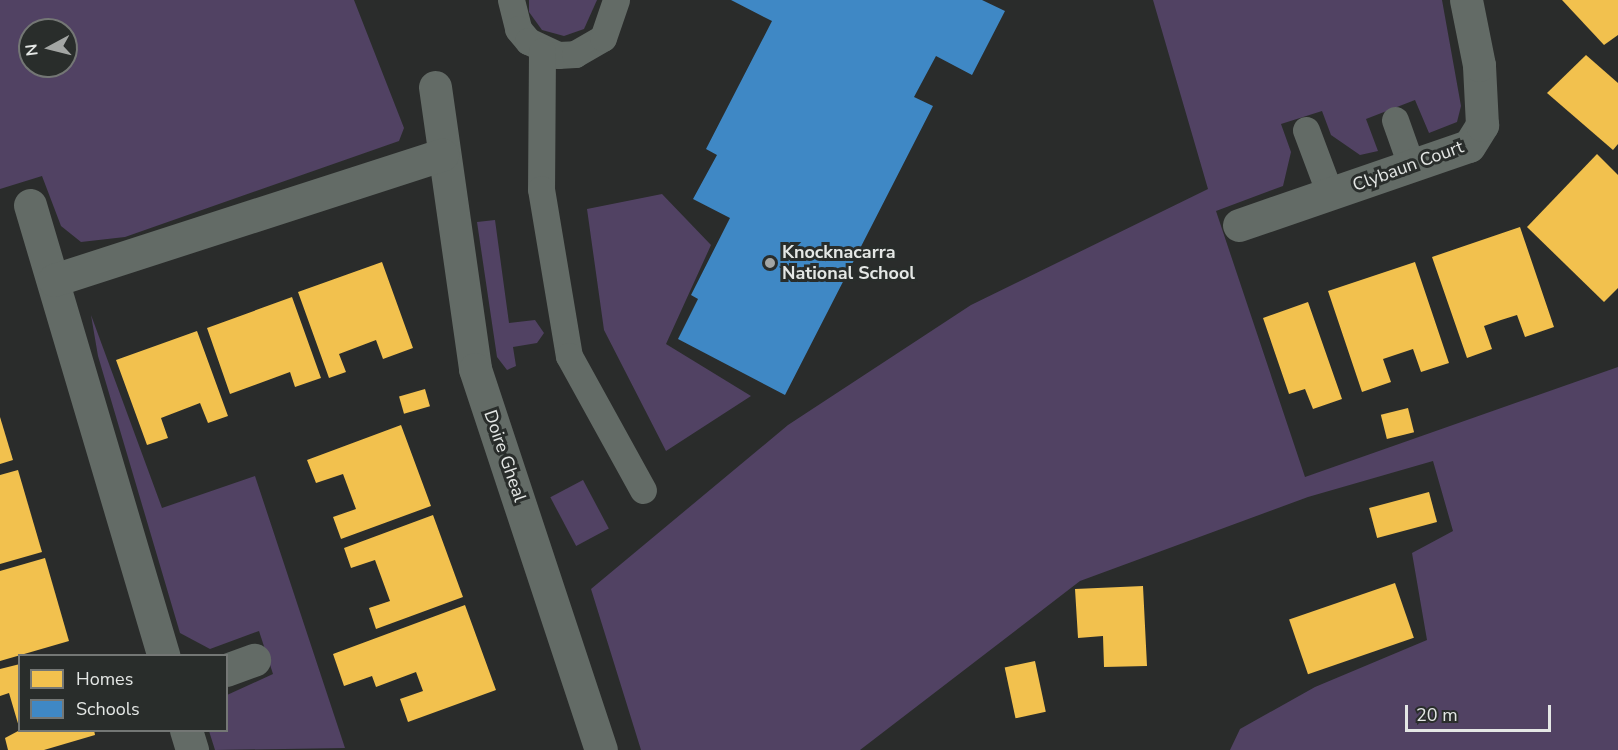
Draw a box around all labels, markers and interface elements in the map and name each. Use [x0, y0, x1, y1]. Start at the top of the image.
north arrow [18, 18, 78, 78]
text: N [20, 43, 44, 57]
street label: Clybaun Court [1350, 136, 1466, 196]
place label: Knocknacarra National School [782, 242, 915, 284]
marker: Knocknacarra National School [763, 256, 777, 270]
street label: Doire Gheal [479, 407, 531, 505]
legend [18, 654, 228, 732]
text: Homes [76, 667, 133, 691]
scale bar [1408, 693, 1554, 731]
text: Schools [76, 697, 140, 721]
text: 20 m [1416, 703, 1458, 727]

